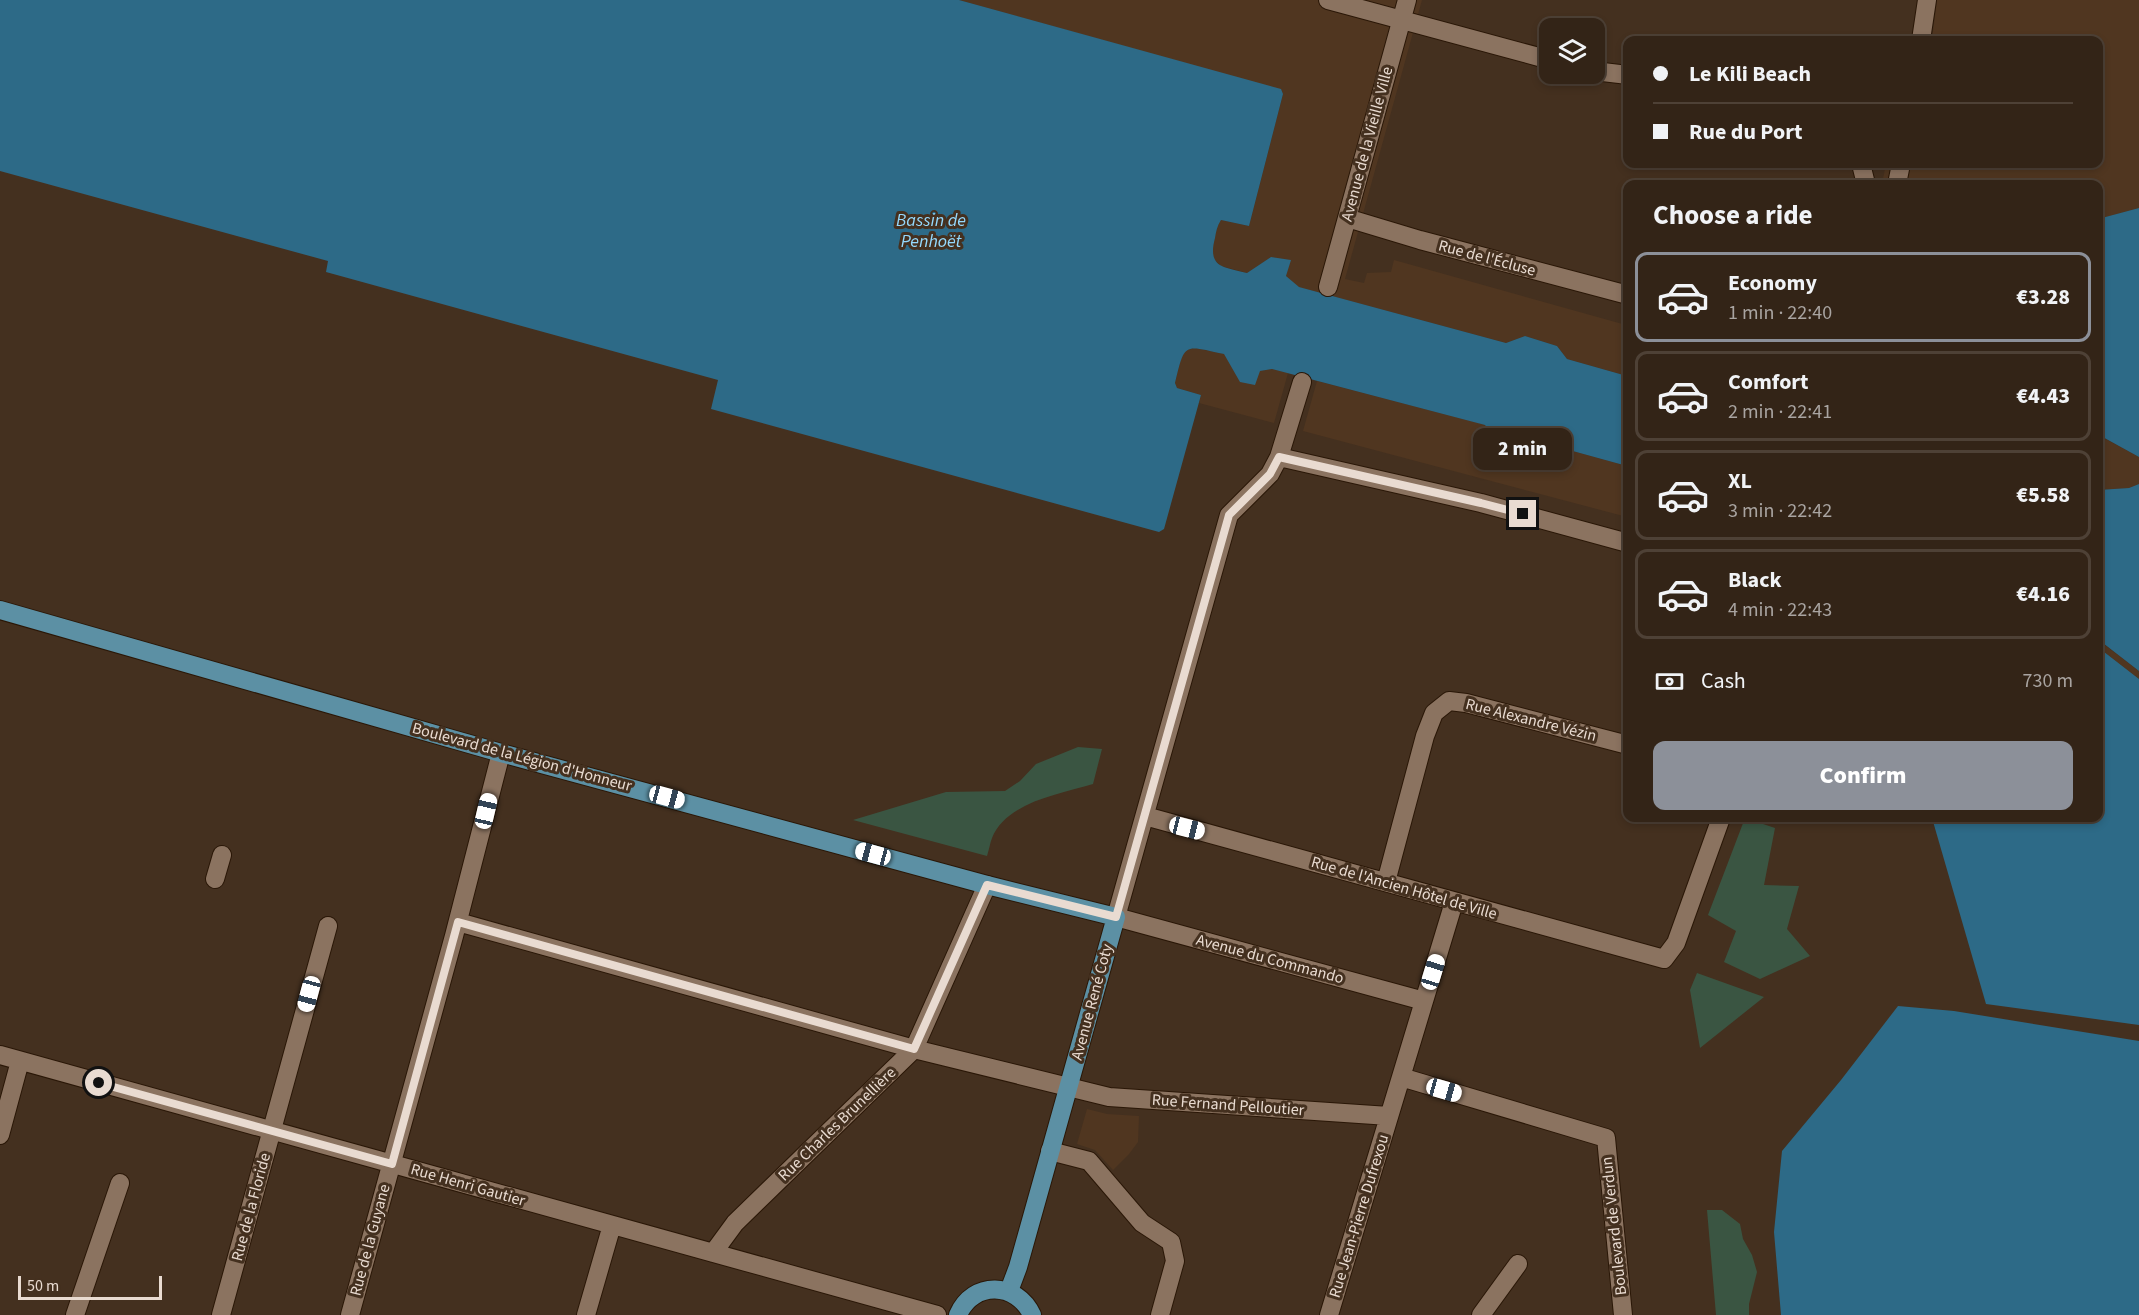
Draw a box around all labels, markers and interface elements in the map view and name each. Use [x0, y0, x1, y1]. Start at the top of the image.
map controls [1539, 18, 1605, 84]
button: layers [1539, 18, 1605, 84]
text: Le Kili Beach [1689, 58, 1811, 90]
street label: Avenue de la Vieille Ville [1336, 64, 1398, 224]
text: Rue du Port [1689, 116, 1802, 148]
text: Choose a ride [1653, 196, 1813, 235]
water label: Bassin de Penhoët [896, 208, 966, 254]
street label: Rue de l'Écluse [1436, 234, 1538, 282]
text: Economy [1728, 267, 1817, 299]
icon: car [1656, 270, 1710, 324]
text: €3.28 [2016, 281, 2070, 313]
text: 1 min · 22:40 [1728, 299, 1832, 327]
text: Comfort [1728, 366, 1809, 398]
icon: car [1656, 369, 1710, 423]
text: €4.43 [2016, 380, 2070, 412]
text: 2 min · 22:41 [1728, 398, 1832, 426]
callout: 2 min [1474, 427, 1573, 469]
text: 2 min [1498, 435, 1547, 463]
text: XL [1728, 465, 1752, 497]
icon: car [1656, 468, 1710, 522]
text: €5.58 [2016, 479, 2070, 511]
text: 3 min · 22:42 [1728, 497, 1832, 525]
route end [1509, 500, 1536, 527]
text: Black [1728, 564, 1782, 596]
icon: car [1656, 567, 1710, 621]
text: €4.16 [2016, 578, 2070, 610]
text: 4 min · 22:43 [1728, 596, 1832, 624]
icon: cash [1653, 665, 1686, 698]
text: Cash [1701, 665, 1746, 697]
text: 730 m [2023, 667, 2073, 695]
street label: Rue Alexandre Vézin [1463, 693, 1599, 747]
street label: Boulevard de la Légion d'Honneur [410, 717, 635, 797]
button: Confirm [1653, 741, 2073, 810]
car [647, 784, 687, 810]
car [473, 791, 499, 831]
car [1167, 815, 1207, 841]
car [853, 841, 893, 867]
street label: Rue de l'Ancien Hôtel de Ville [1309, 851, 1499, 925]
street label: Avenue du Commando [1194, 929, 1346, 989]
street label: Avenue René Coty [1066, 941, 1118, 1063]
car [1419, 952, 1447, 992]
car [296, 974, 322, 1014]
street label: Rue Charles Brunellière [773, 1062, 901, 1186]
route start [85, 1069, 112, 1096]
car [1424, 1076, 1464, 1104]
street label: Rue Fernand Pelloutier [1151, 1089, 1305, 1121]
street label: Rue Jean-Pierre Dufrexou [1324, 1132, 1394, 1300]
street label: Rue de la Floride [226, 1150, 276, 1264]
street label: Boulevard de Verdun [1596, 1156, 1632, 1296]
street label: Rue Henri Gautier [408, 1158, 528, 1212]
street label: Rue de la Guyane [345, 1182, 395, 1298]
scale bar [18, 1273, 162, 1300]
text: 50 m [27, 1275, 59, 1297]

